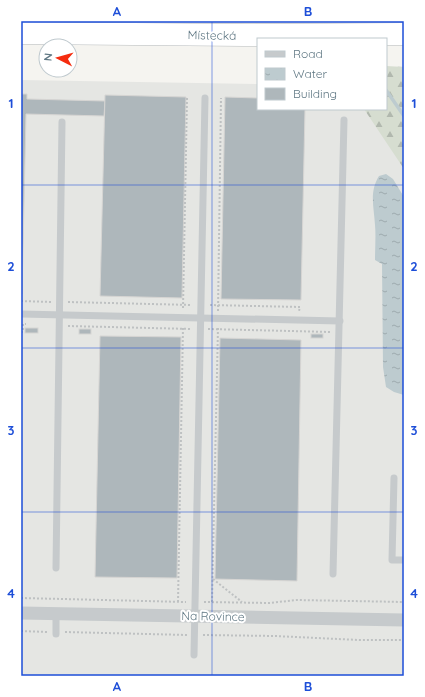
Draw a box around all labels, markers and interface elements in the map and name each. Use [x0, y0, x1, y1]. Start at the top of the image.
text: A [113, 3, 122, 19]
text: B [304, 3, 312, 19]
street label: Místecká [187, 27, 237, 43]
north arrow [38, 38, 78, 78]
legend [257, 38, 387, 110]
text: Road [293, 46, 323, 61]
text: N [41, 52, 55, 62]
text: Water [293, 66, 328, 81]
text: Building [293, 86, 337, 101]
text: 1 [8, 95, 14, 111]
text: 1 [411, 95, 417, 111]
text: 2 [7, 258, 15, 274]
text: 2 [410, 258, 418, 274]
text: 3 [8, 422, 15, 438]
text: 3 [411, 422, 418, 438]
text: 4 [7, 585, 15, 601]
text: 4 [410, 585, 418, 601]
street label: Na Rovince [181, 608, 245, 624]
text: A [113, 678, 122, 694]
text: B [304, 678, 312, 694]

